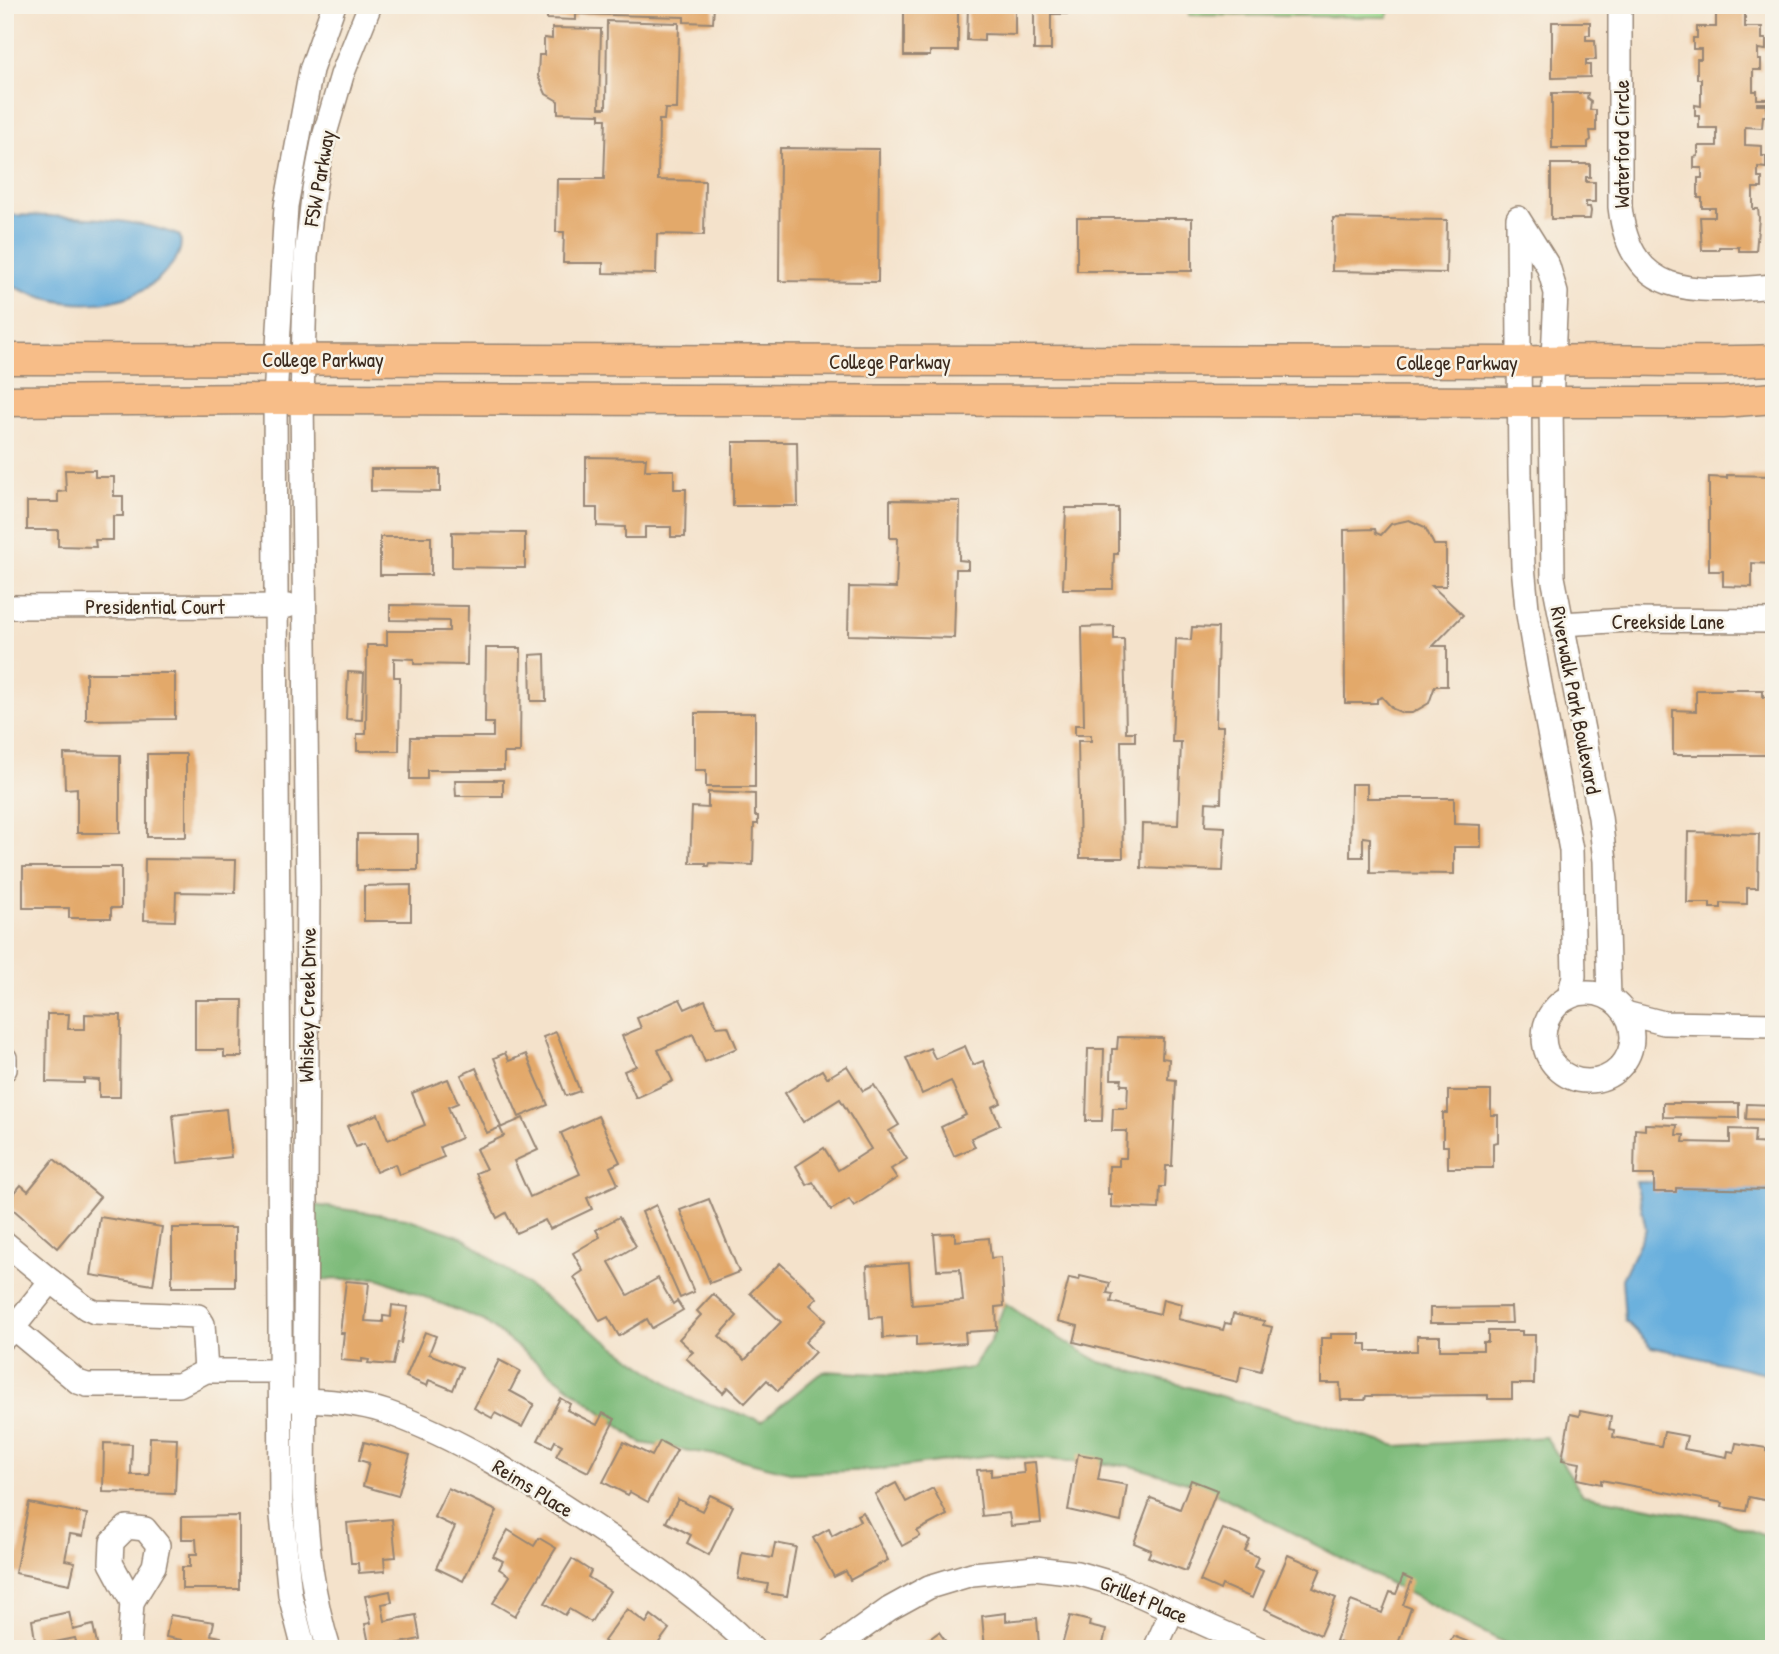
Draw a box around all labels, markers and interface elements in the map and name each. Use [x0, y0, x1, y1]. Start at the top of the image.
street label: Waterford Circle [1607, 80, 1636, 208]
street label: FSW Parkway [296, 127, 342, 229]
street label: College Parkway [262, 345, 384, 374]
street label: College Parkway [829, 347, 951, 376]
street label: College Parkway [1396, 348, 1518, 377]
street label: Presidential Court [85, 592, 226, 621]
street label: Riverwalk Park Boulevard [1544, 604, 1608, 796]
street label: Creekside Lane [1611, 607, 1725, 636]
street label: Whiskey Creek Drive [291, 927, 323, 1083]
street label: Reims Place [487, 1452, 579, 1524]
street label: Grillet Place [1096, 1568, 1192, 1630]

